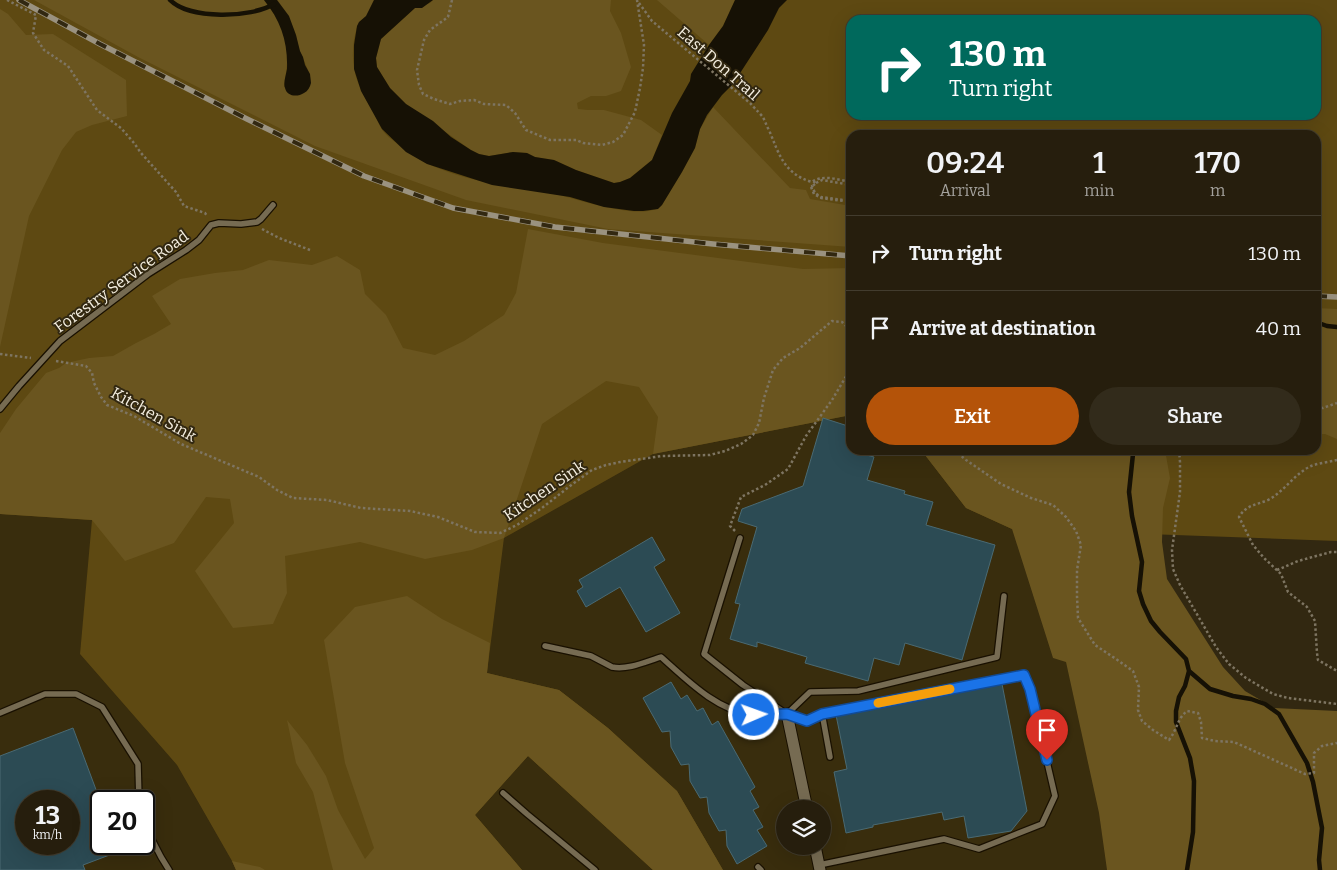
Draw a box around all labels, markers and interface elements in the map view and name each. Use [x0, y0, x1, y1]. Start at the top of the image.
street label: East Don Trail [674, 23, 764, 104]
text: 130 m [949, 33, 1046, 75]
icon: right [866, 35, 931, 100]
text: Turn right [949, 75, 1052, 102]
text: 09:24 [926, 145, 1004, 181]
text: 1 [1093, 145, 1106, 181]
text: 170 [1194, 145, 1241, 181]
text: Arrival [940, 181, 990, 200]
text: min [1084, 181, 1114, 200]
text: m [1210, 181, 1225, 200]
street label: Forestry Service Road [51, 226, 192, 336]
icon: right [866, 239, 894, 267]
text: Turn right [909, 242, 1002, 265]
text: 130 m [1248, 242, 1301, 265]
icon: arrive [866, 314, 894, 342]
text: Arrive at destination [909, 317, 1096, 340]
text: 40 m [1256, 317, 1301, 340]
street label: Kitchen Sink [108, 383, 200, 446]
button: Exit [866, 387, 1079, 445]
button: Share [1089, 387, 1301, 445]
street label: Kitchen Sink [500, 456, 589, 525]
position arrow [727, 688, 779, 740]
pin [1026, 709, 1068, 760]
icon: arrive [1033, 716, 1061, 744]
speed limit sign: 20 [90, 790, 155, 855]
map controls [776, 800, 831, 855]
button: layers [776, 800, 831, 855]
text: 13 [35, 801, 60, 831]
text: km/h [33, 828, 62, 842]

